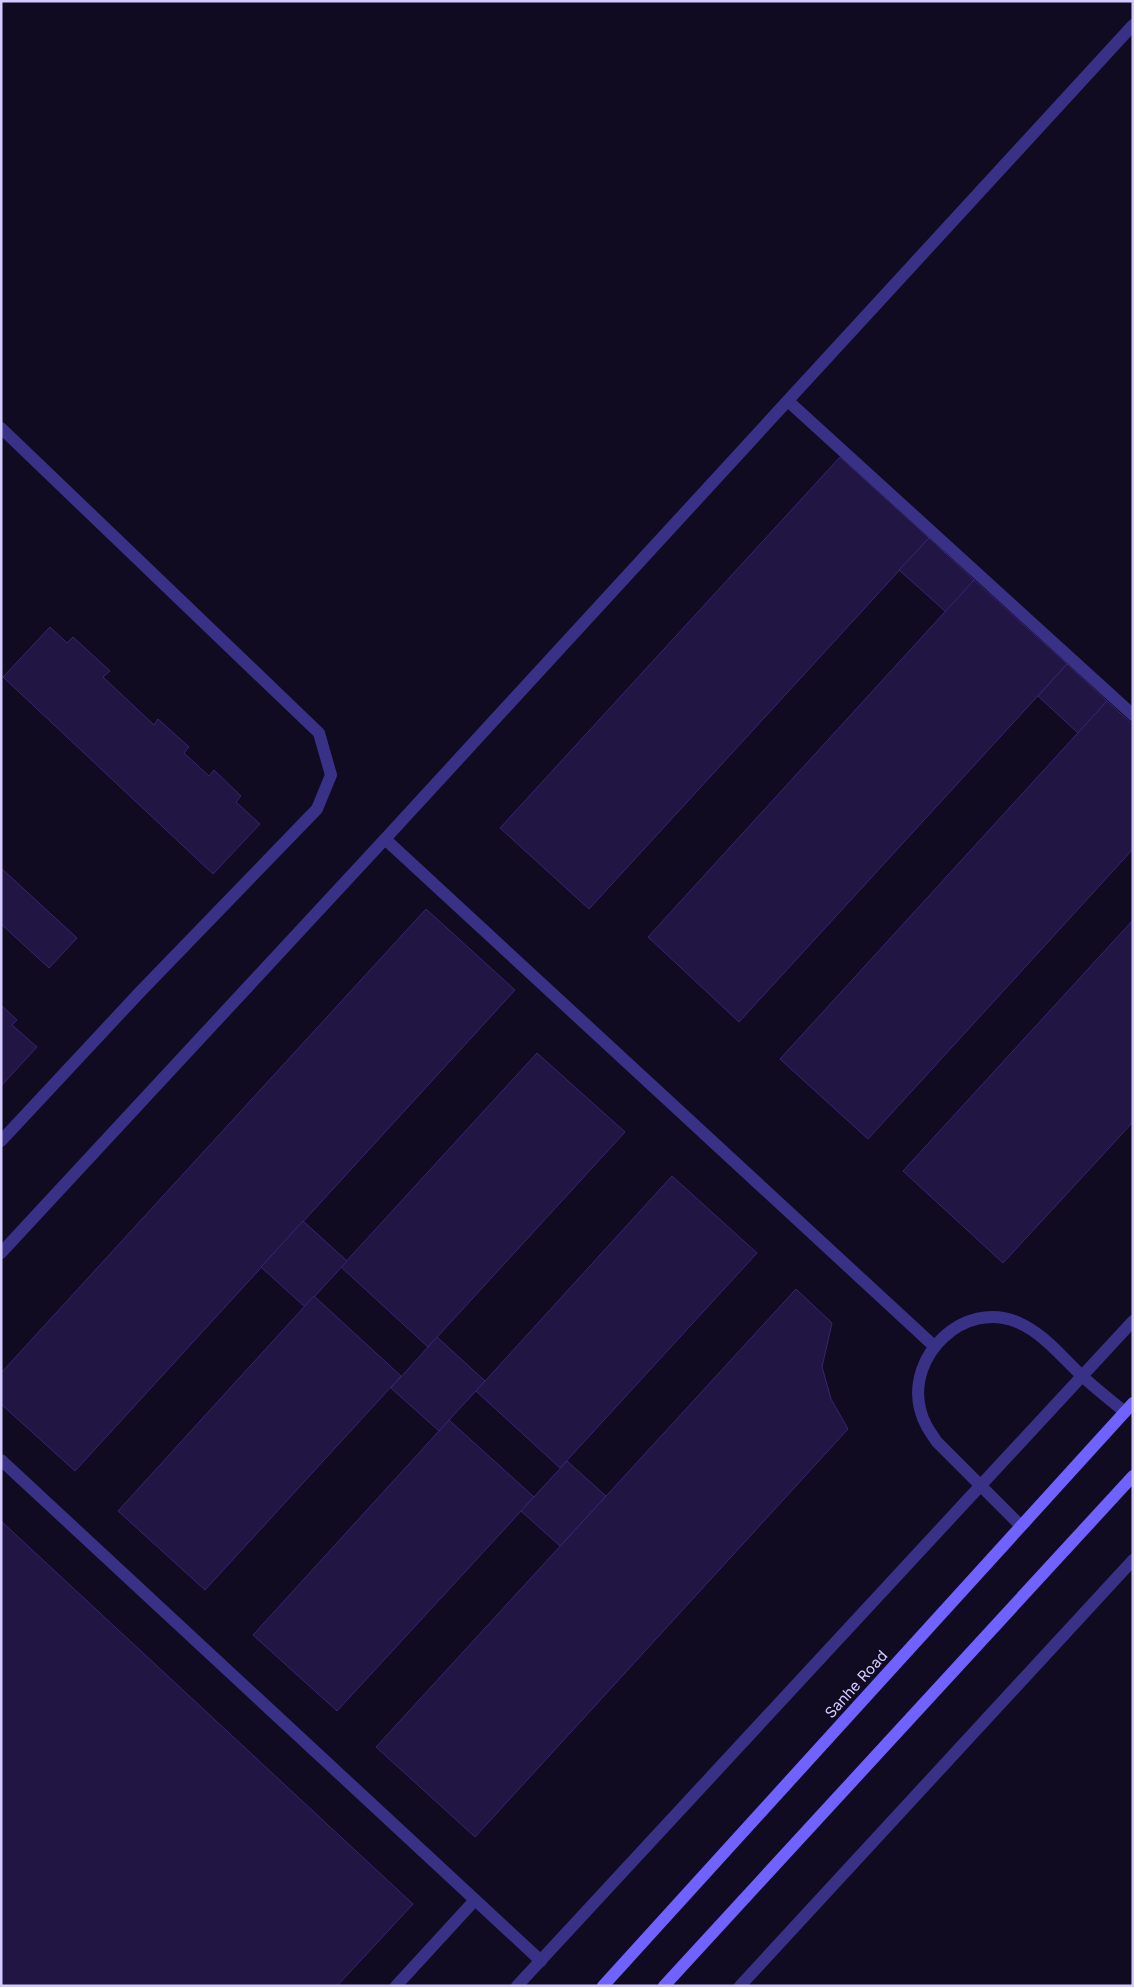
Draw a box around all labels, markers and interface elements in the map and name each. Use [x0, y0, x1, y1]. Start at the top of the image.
street label: Sanhe Road [821, 1646, 891, 1722]

